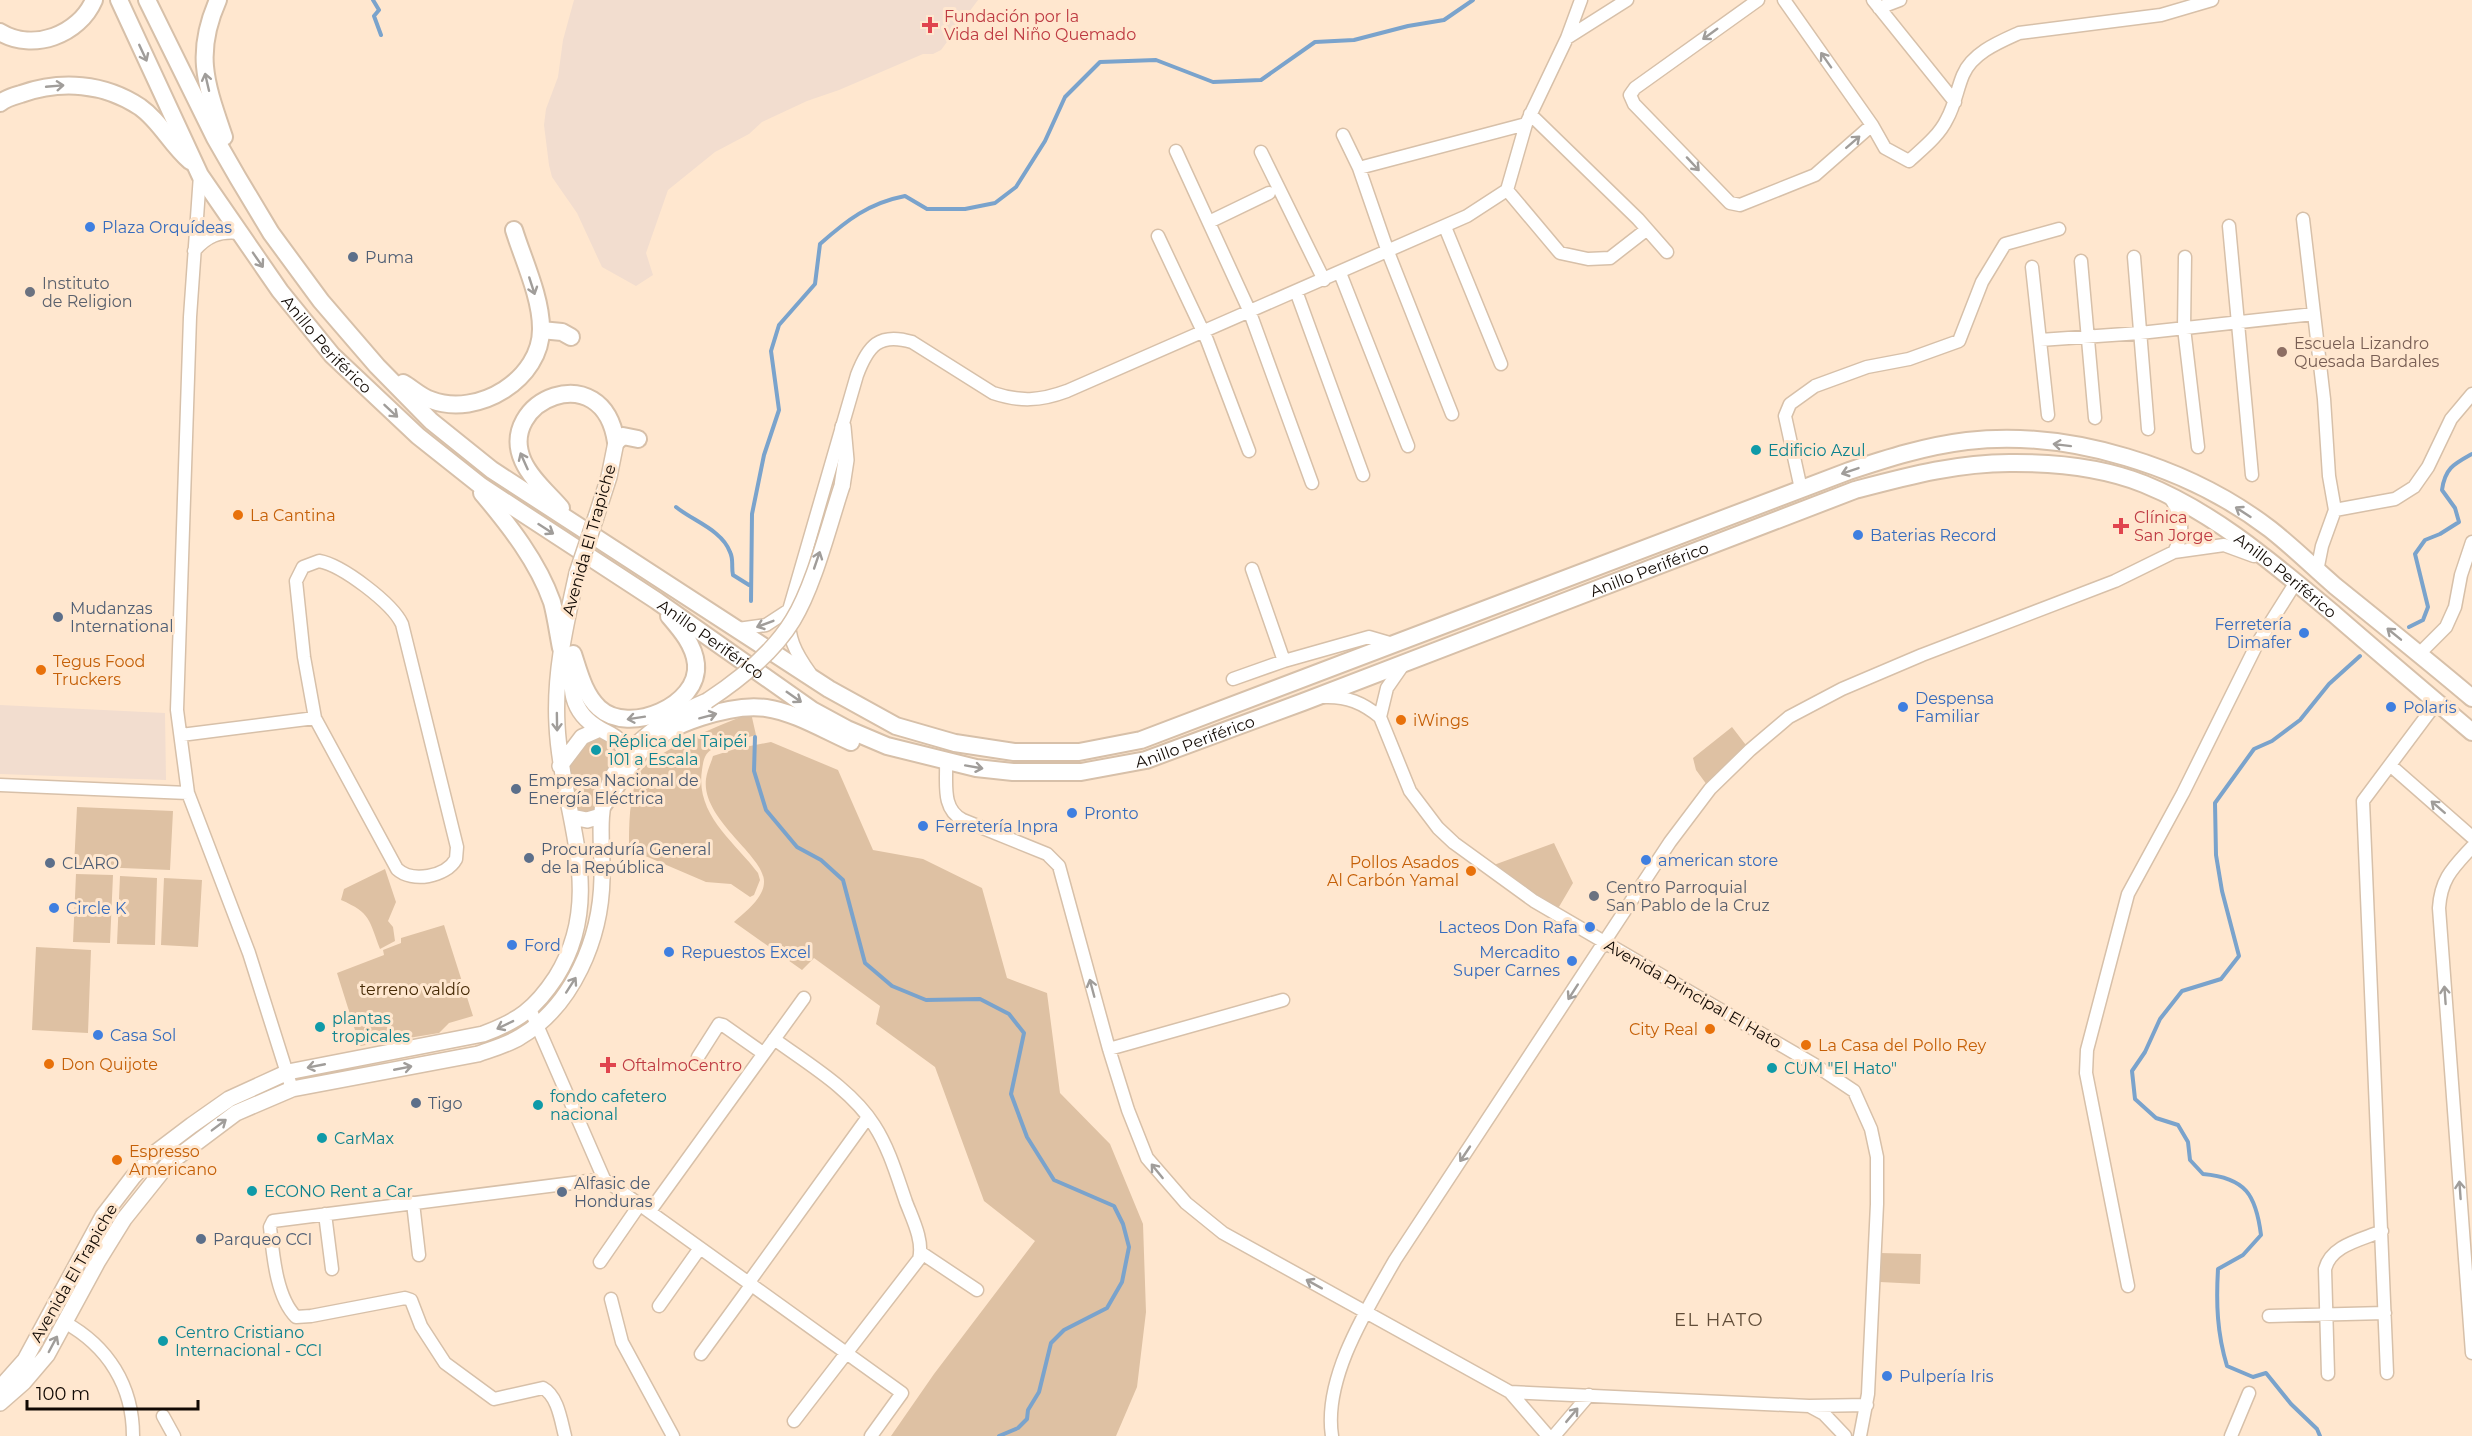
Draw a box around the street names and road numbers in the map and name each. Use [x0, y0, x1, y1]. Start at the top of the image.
street label: Anillo Periférico [278, 292, 376, 397]
street label: Avenida El Trapiche [558, 462, 620, 618]
street label: Anillo Periférico [2231, 528, 2341, 622]
street label: Anillo Periférico [1587, 538, 1711, 600]
street label: Anillo Periférico [654, 595, 768, 683]
street label: Anillo Periférico [1134, 711, 1257, 771]
street label: Avenida Principal El Hato [1601, 935, 1785, 1053]
street label: Avenida El Trapiche [27, 1200, 121, 1346]

